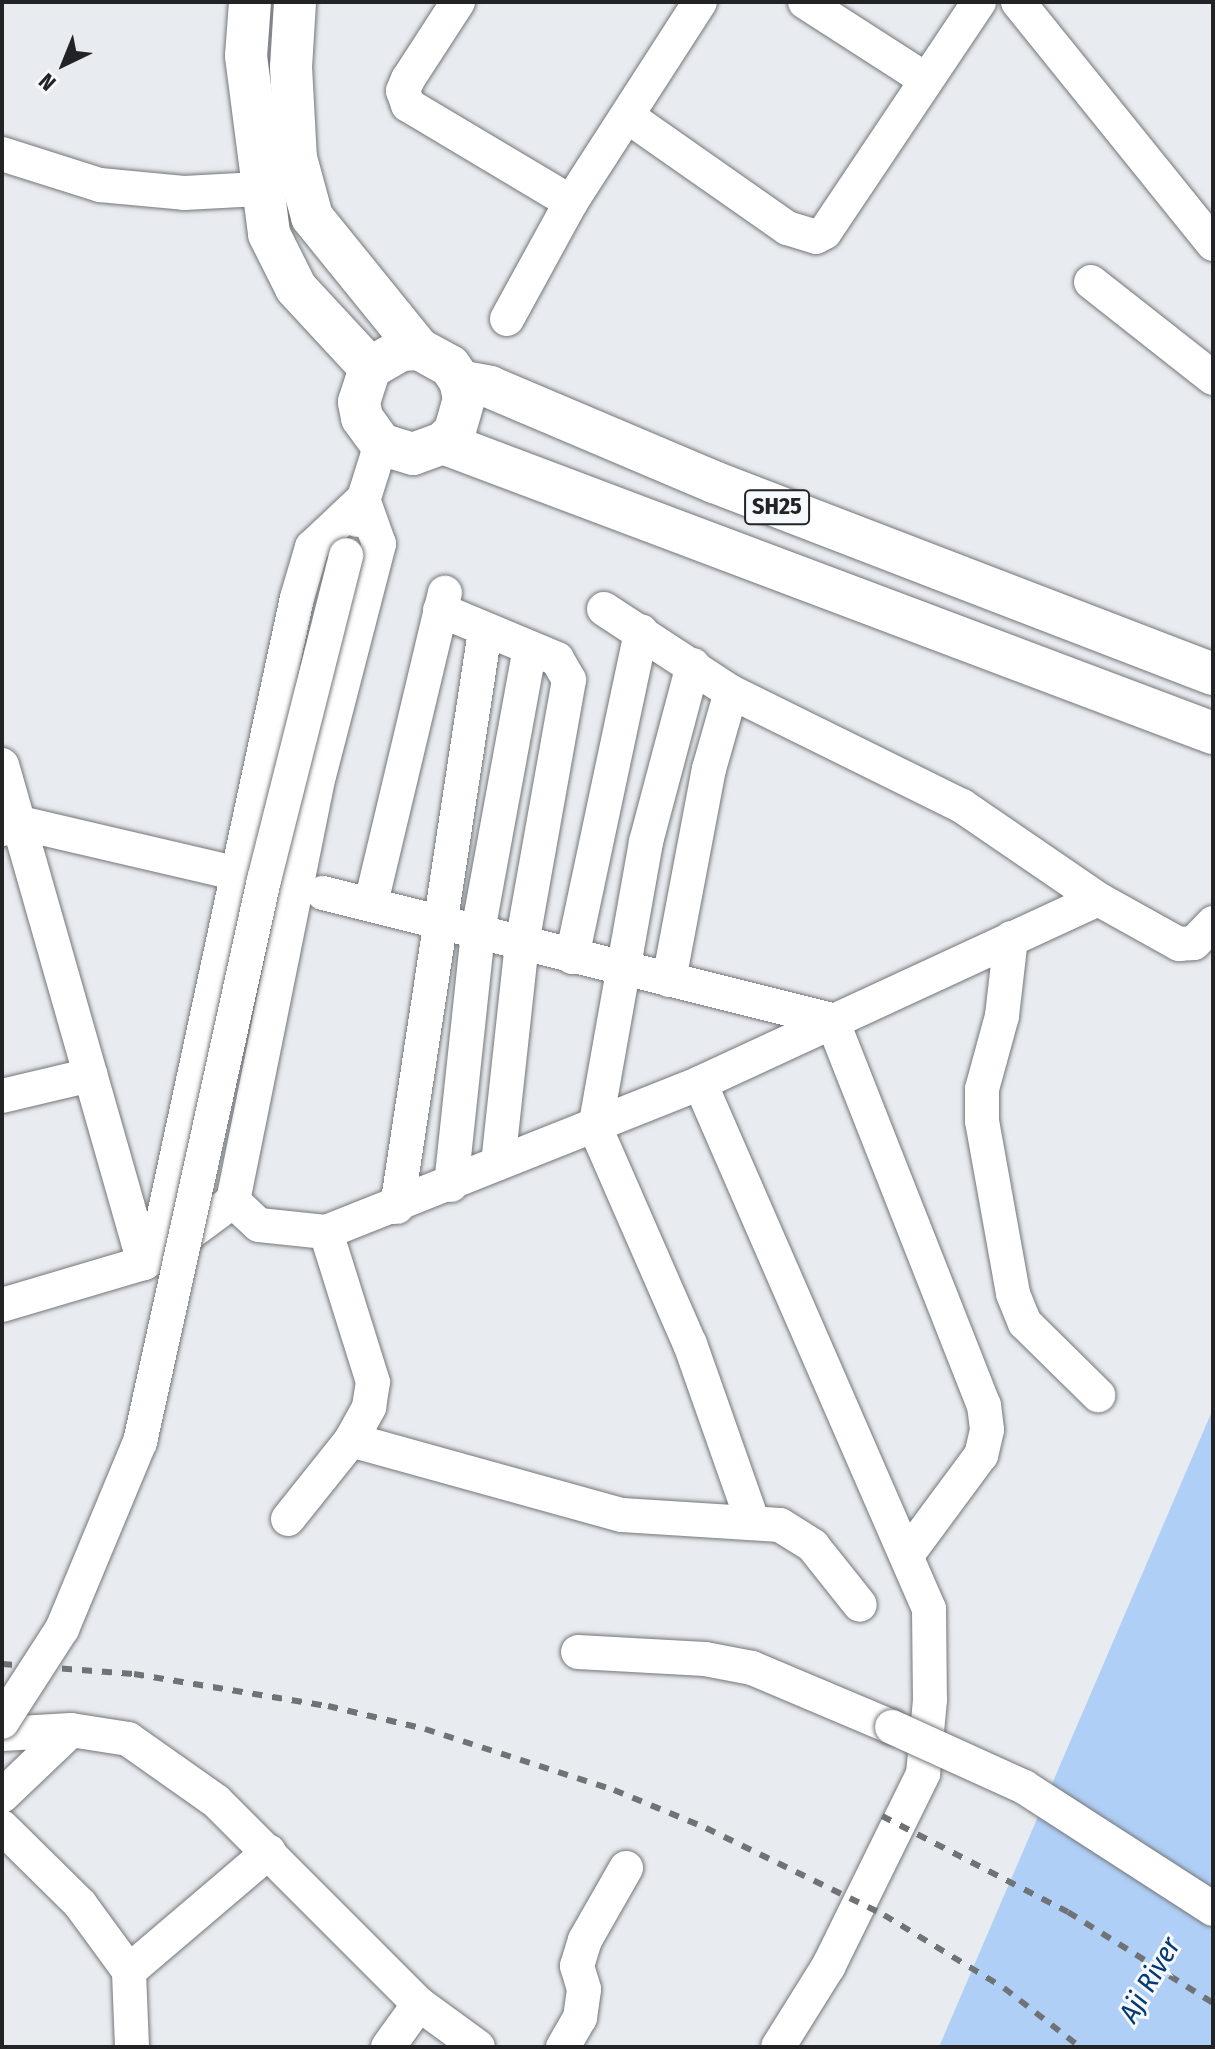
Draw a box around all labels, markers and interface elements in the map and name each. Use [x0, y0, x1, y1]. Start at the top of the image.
north arrow [24, 24, 104, 104]
text: N [33, 68, 61, 96]
road number: SH25 [743, 487, 811, 527]
water label: Aji River [1112, 1931, 1188, 2029]

